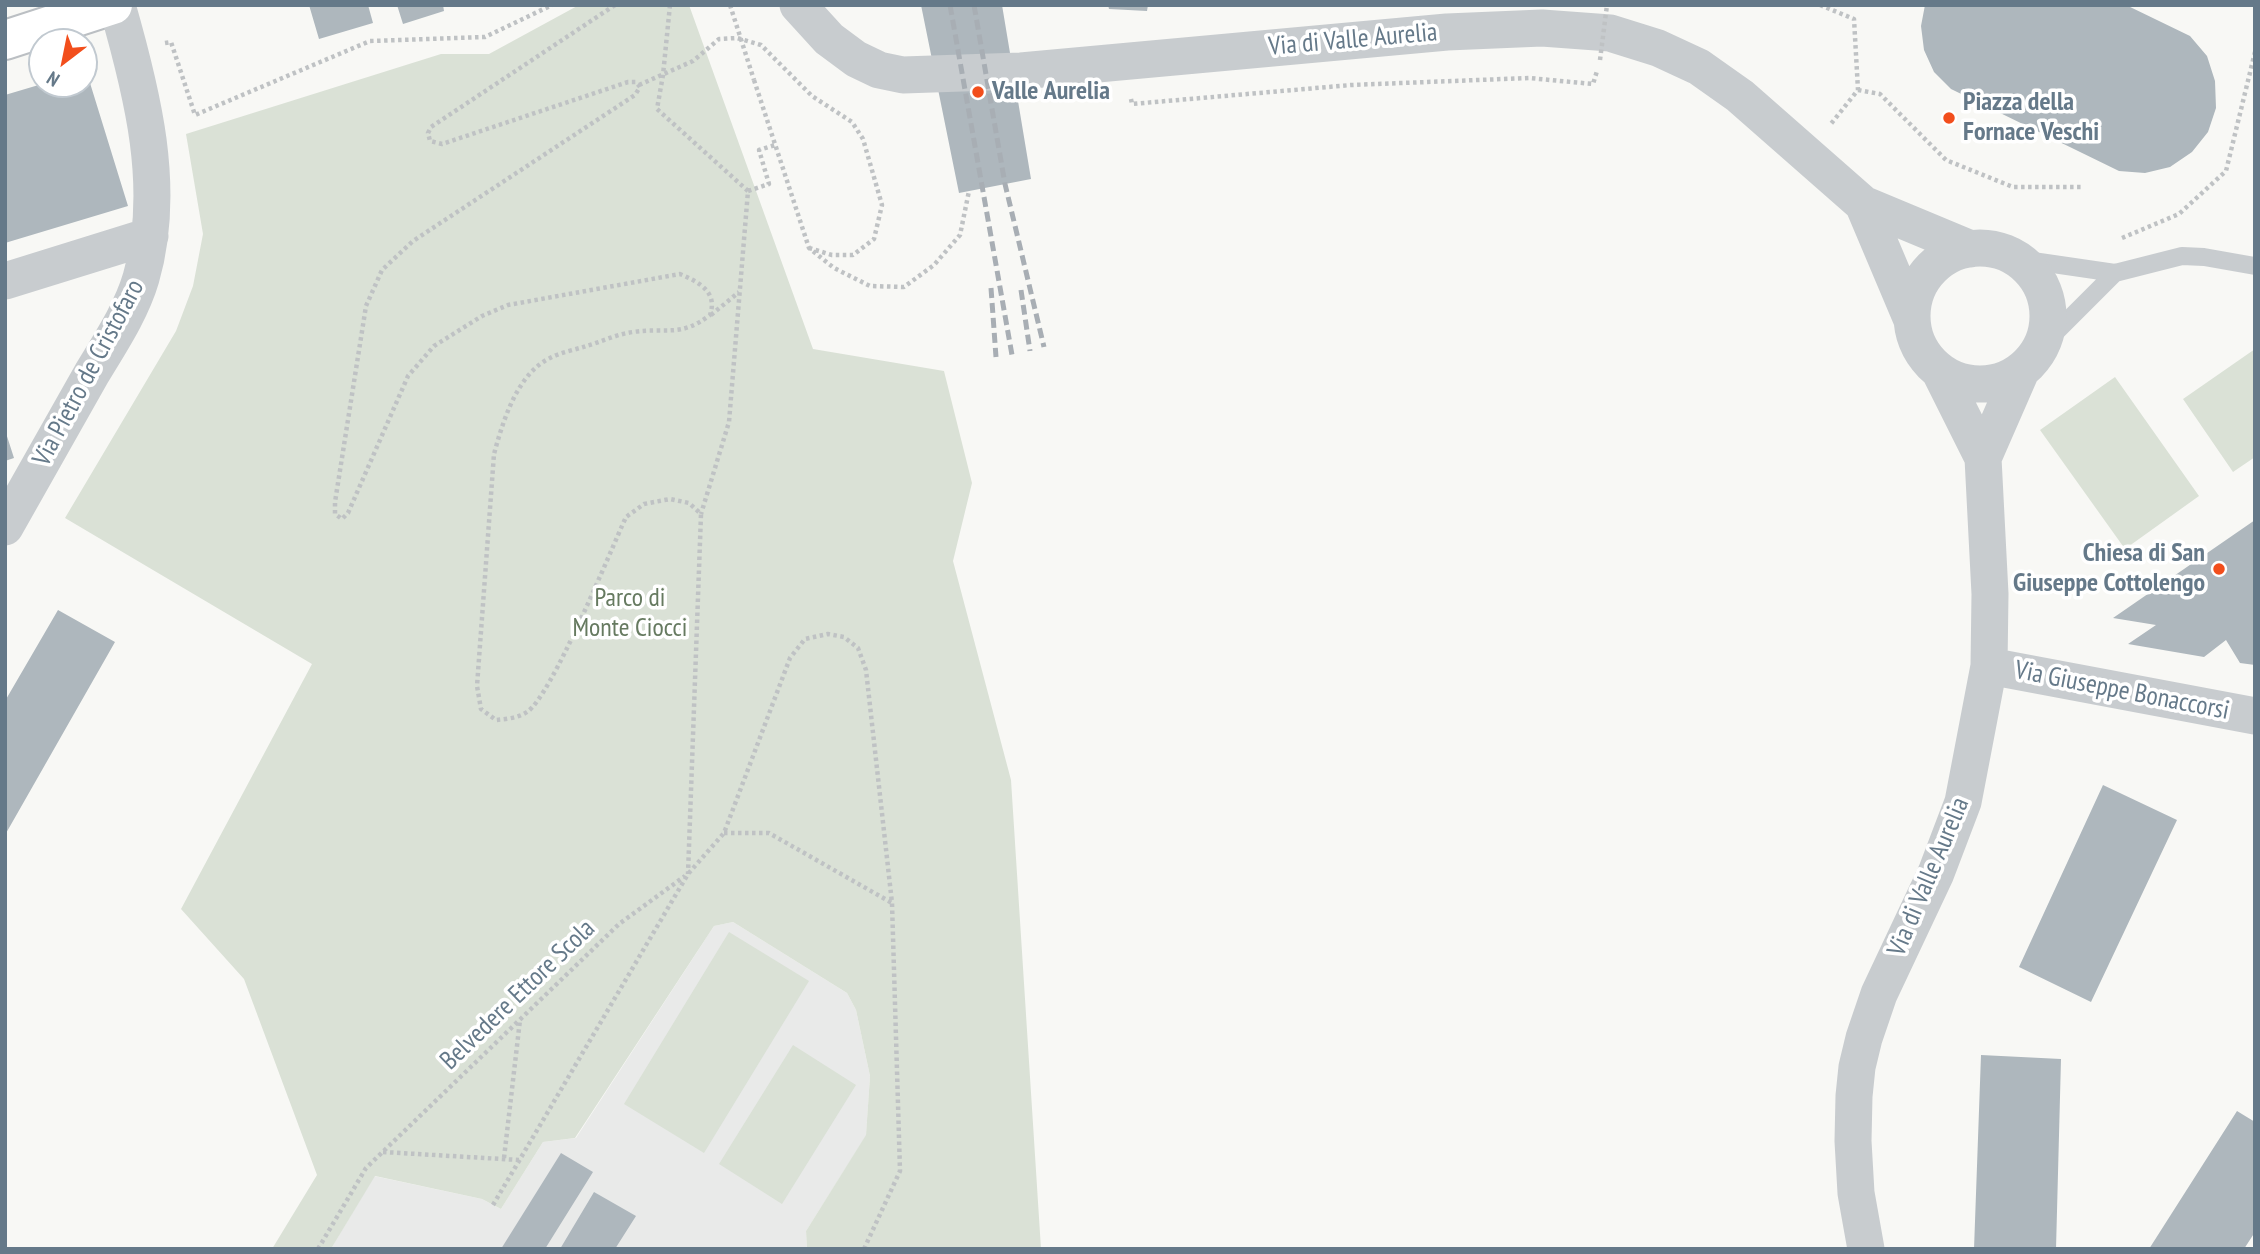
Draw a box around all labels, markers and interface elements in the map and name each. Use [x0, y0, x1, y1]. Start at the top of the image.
street label: Via di Valle Aurelia [1267, 17, 1439, 63]
north arrow [28, 28, 98, 98]
text: N [42, 66, 64, 92]
place label: Valle Aurelia [992, 76, 1110, 108]
marker: Valle Aurelia [970, 84, 986, 100]
place label: Piazza della Fornace Veschi [1963, 87, 2099, 148]
marker: Piazza della Fornace Veschi [1941, 110, 1957, 126]
street label: Via Pietro de Cristofaro [27, 274, 151, 472]
place label: Chiesa di San Giuseppe Cottolengo [2013, 538, 2205, 600]
marker: Chiesa di San Giuseppe Cottolengo [2211, 561, 2227, 577]
park label: Parco di Monte Ciocci [573, 583, 687, 644]
street label: Via Giuseppe Bonaccorsi [2012, 655, 2232, 727]
street label: Via di Valle Aurelia [1882, 793, 1976, 961]
street label: Belvedere Ettore Scola [434, 913, 602, 1077]

